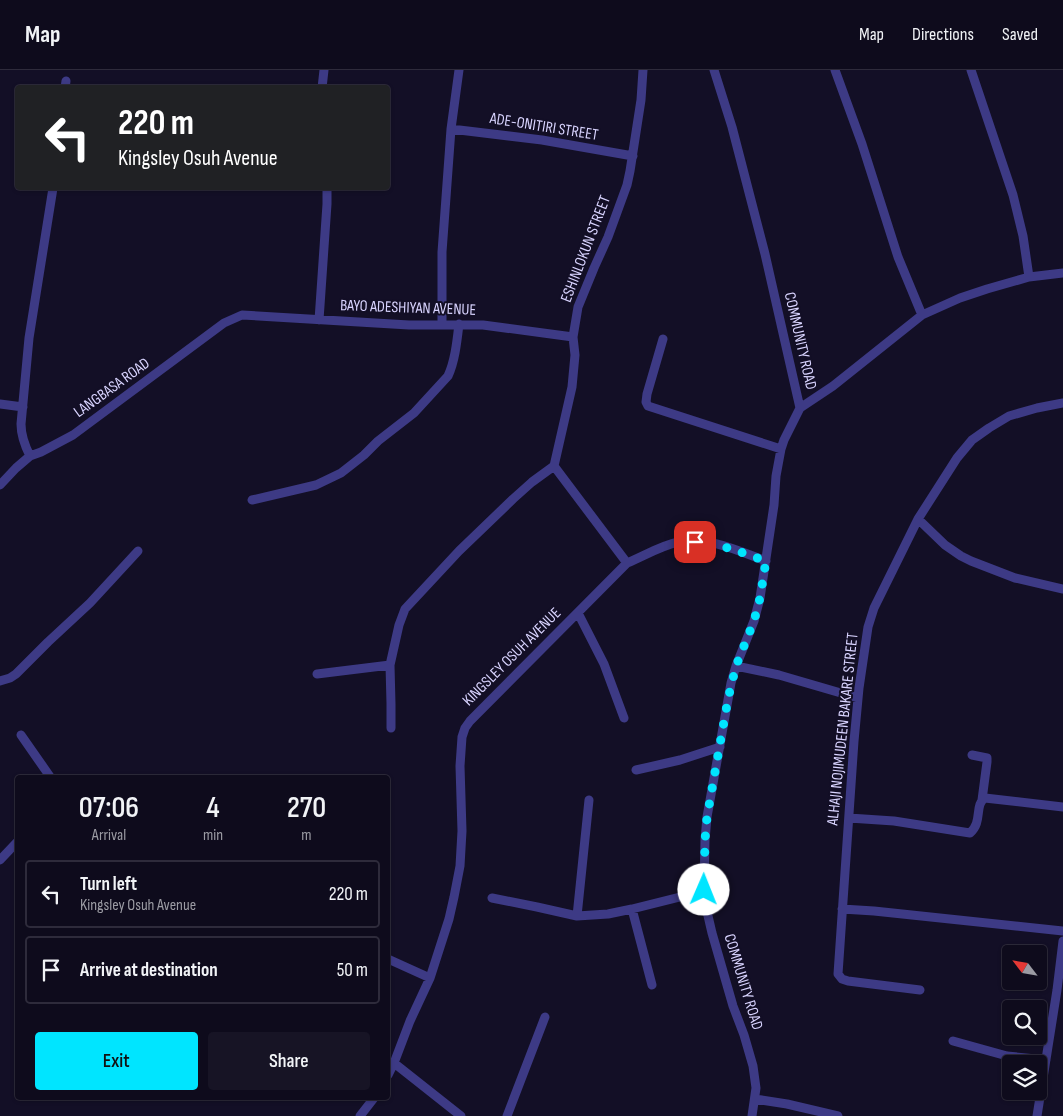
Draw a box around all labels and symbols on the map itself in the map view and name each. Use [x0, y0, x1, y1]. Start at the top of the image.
street label: ADE-ONITIRI STREET [487, 109, 600, 145]
street label: ESHINLOKUN STREET [557, 193, 615, 305]
street label: COMMUNITY ROAD [780, 290, 820, 392]
street label: BAYO ADESHIYAN AVENUE [340, 296, 476, 320]
street label: LANGBASA ROAD [70, 354, 154, 422]
pin [674, 521, 716, 563]
street label: KINGSLEY OSUH AVENUE [459, 604, 565, 710]
street label: ALHAJI NOJIMUDEEN BAKARE STREET [823, 631, 863, 827]
position arrow [677, 863, 729, 915]
street label: COMMUNITY ROAD [719, 932, 767, 1032]
north arrow [1002, 945, 1048, 990]

